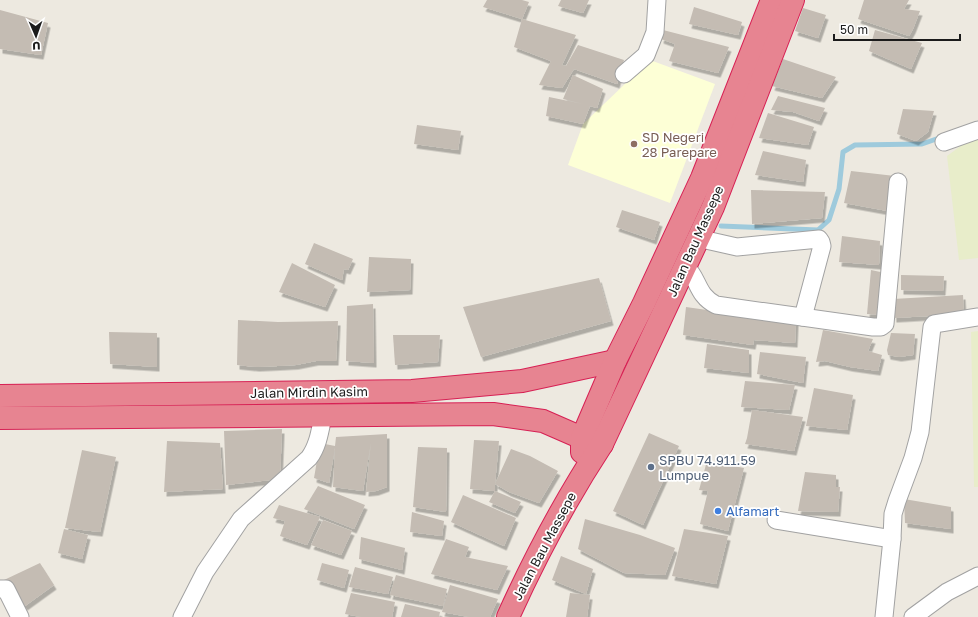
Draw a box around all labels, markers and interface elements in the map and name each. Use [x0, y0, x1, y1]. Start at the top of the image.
north arrow [16, 16, 56, 56]
scale bar [834, 16, 960, 42]
text: 50 m [840, 22, 868, 37]
text: U [32, 40, 41, 53]
place label: SD Negeri 28 Parepare [642, 129, 717, 160]
marker: SD Negeri 28 Parepare [629, 139, 639, 149]
street label: Jalan Bau Massepe [663, 183, 727, 299]
street label: Jalan Mirdin Kasim [250, 383, 368, 401]
place label: SPBU 74.911.59 Lumpue [659, 452, 756, 483]
marker: SPBU 74.911.59 Lumpue [646, 462, 656, 472]
street label: Jalan Bau Massepe [509, 489, 579, 603]
place label: Alfamart [726, 503, 780, 519]
marker: Alfamart [713, 506, 723, 516]

